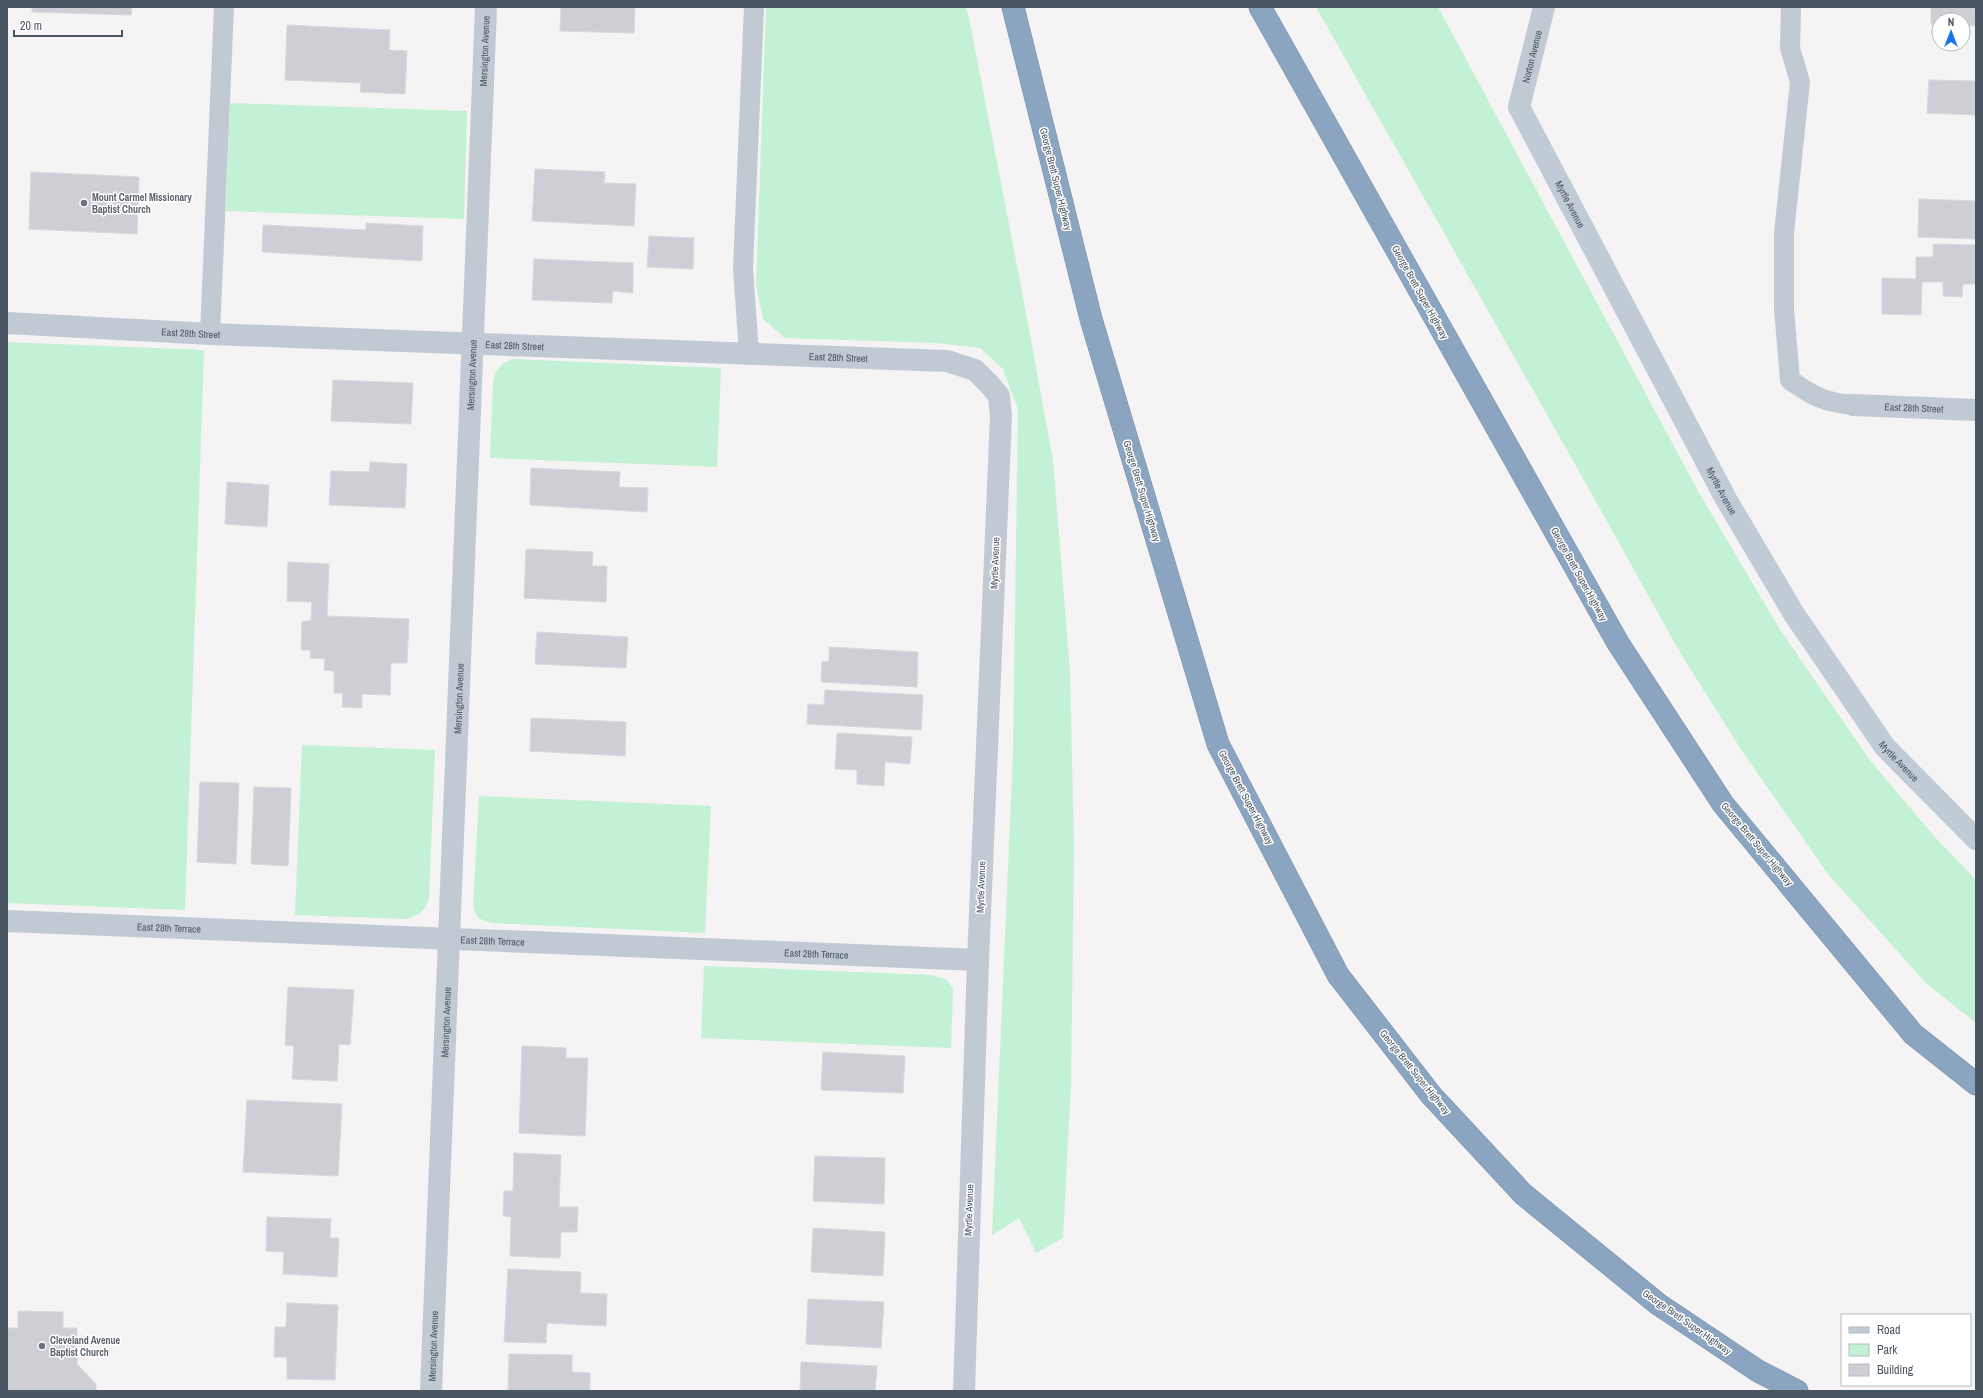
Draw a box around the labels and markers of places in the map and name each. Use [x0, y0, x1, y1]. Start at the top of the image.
place label: Mount Carmel Missionary Baptist Church [92, 191, 192, 216]
marker: Mount Carmel Missionary Baptist Church [79, 198, 89, 208]
place label: Cleveland Avenue Baptist Church [50, 1334, 120, 1359]
marker: Cleveland Avenue Baptist Church [37, 1341, 47, 1351]

